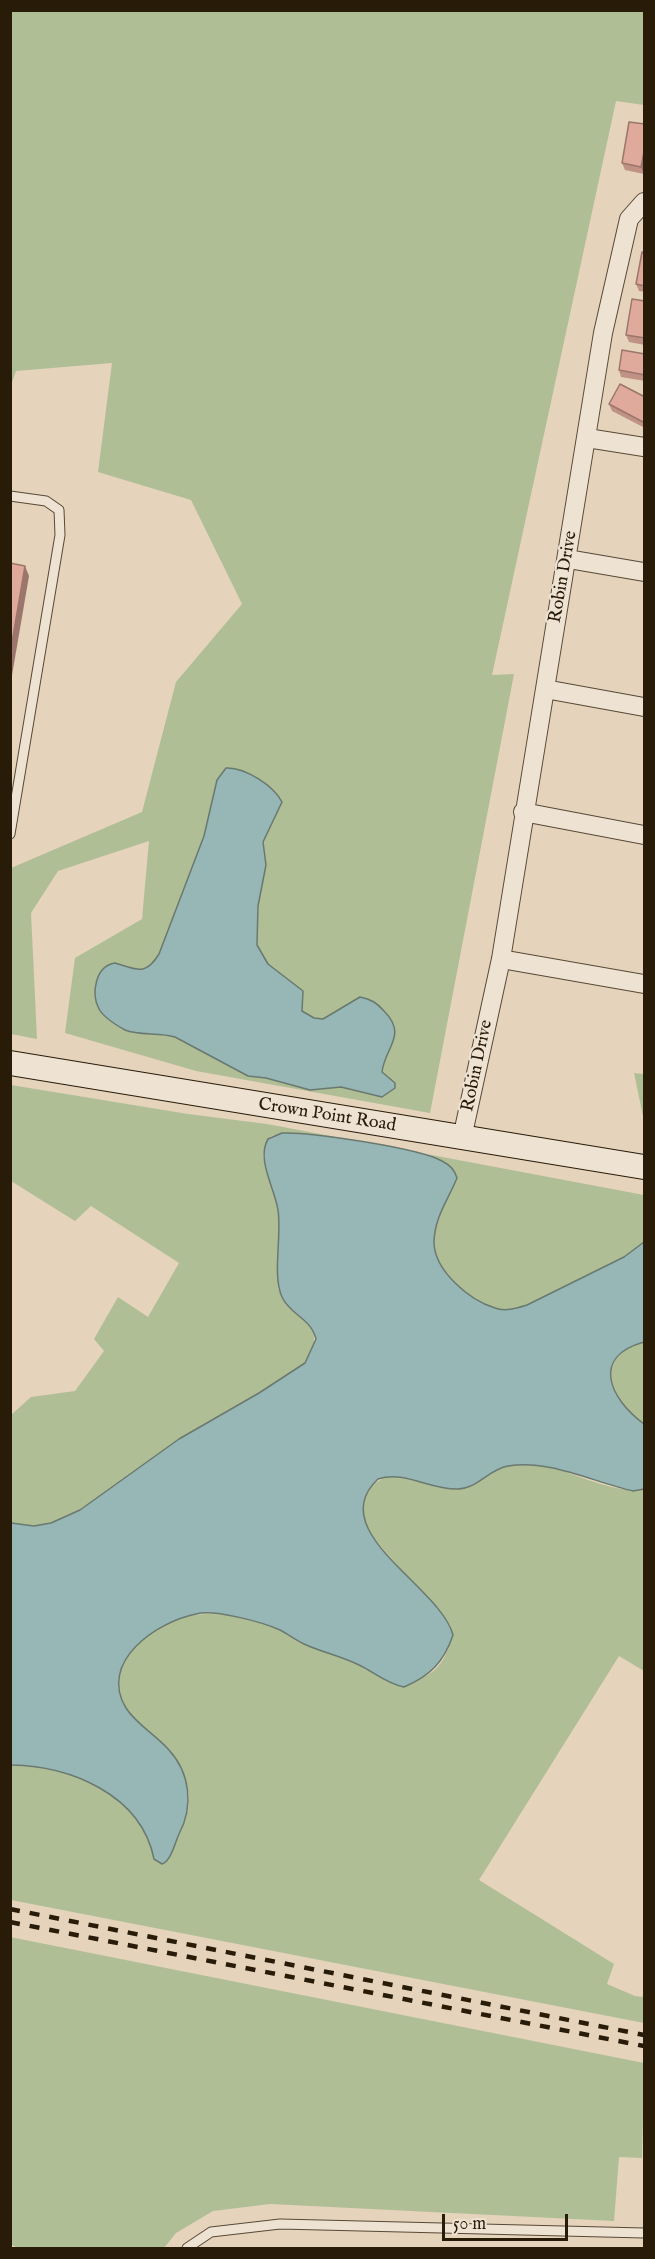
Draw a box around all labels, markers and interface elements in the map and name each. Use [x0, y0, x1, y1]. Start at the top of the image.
street label: Robin Drive [545, 529, 583, 625]
street label: Robin Drive [458, 1018, 498, 1114]
street label: Crown Point Road [257, 1094, 397, 1138]
scale bar [445, 2202, 571, 2240]
text: 50 m [453, 2213, 486, 2236]

